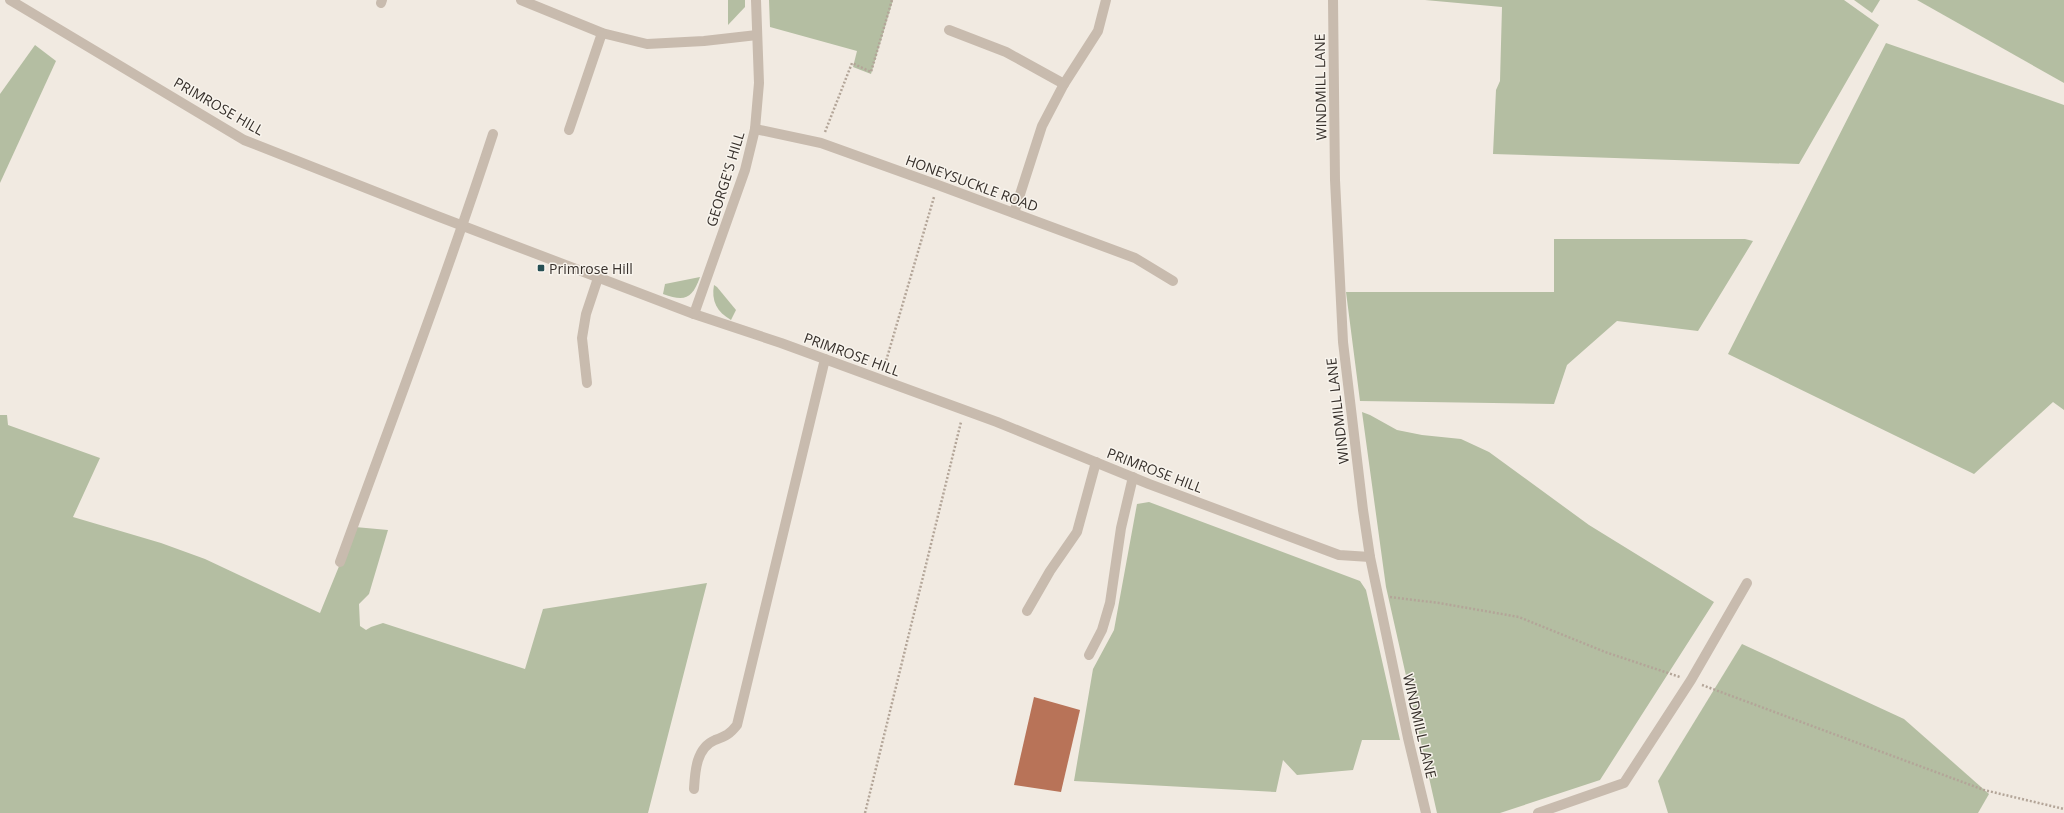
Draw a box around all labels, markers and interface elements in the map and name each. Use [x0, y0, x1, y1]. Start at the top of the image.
street label: WINDMILL LANE [1310, 33, 1330, 141]
street label: PRIMROSE HILL [170, 73, 268, 139]
street label: GEORGE'S HILL [701, 129, 749, 229]
street label: HONEYSUCKLE ROAD [903, 150, 1041, 216]
place label: Primrose Hill [549, 259, 633, 278]
marker: Primrose Hill [536, 263, 546, 273]
street label: PRIMROSE HILL [801, 328, 903, 380]
street label: WINDMILL LANE [1321, 357, 1353, 465]
street label: PRIMROSE HILL [1104, 443, 1206, 497]
street label: WINDMILL LANE [1399, 672, 1441, 780]

